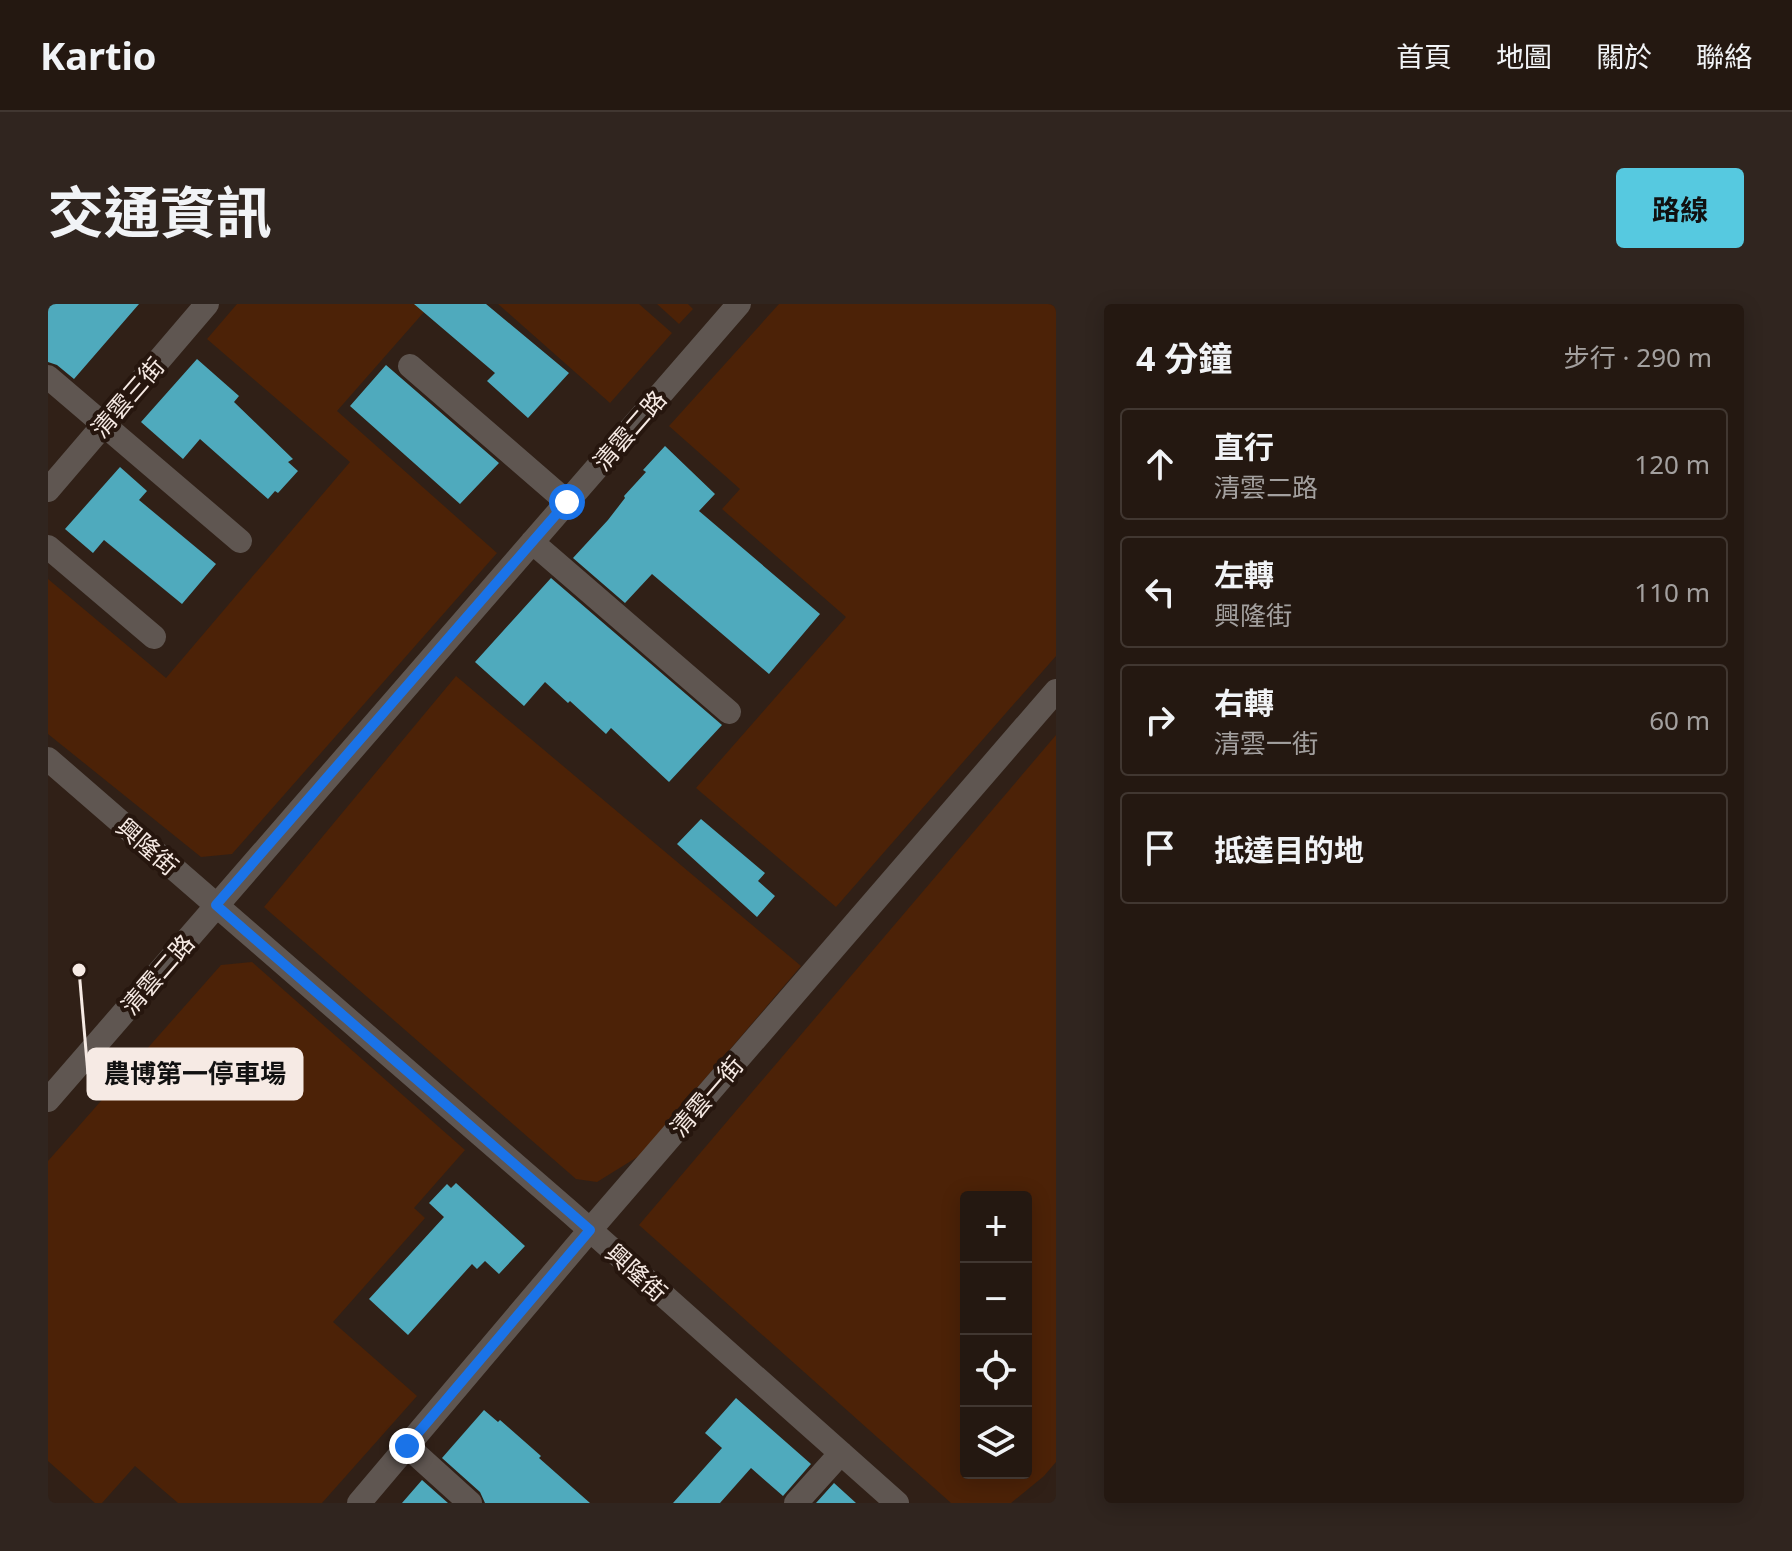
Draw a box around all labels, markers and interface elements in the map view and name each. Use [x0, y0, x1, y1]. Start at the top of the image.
text: Kartio [40, 29, 157, 81]
text: 首頁 [1396, 37, 1452, 75]
text: 地圖 [1496, 37, 1552, 75]
text: 關於 [1596, 37, 1652, 75]
text: 聯絡 [1696, 37, 1752, 75]
button: 路線 [1616, 168, 1744, 248]
text: 交通資訊 [48, 173, 272, 249]
text: 4 分鐘 [1136, 335, 1232, 381]
text: 步行 · 290 m [1564, 339, 1712, 375]
street label: 清雲三街 [83, 350, 171, 444]
street label: 清雲二路 [585, 383, 673, 477]
text: 直行 [1214, 426, 1274, 467]
icon: ahead [1138, 442, 1182, 486]
text: 120 m [1634, 446, 1710, 482]
text: 清雲二路 [1214, 469, 1318, 505]
route start [549, 484, 585, 520]
text: 左轉 [1214, 554, 1274, 595]
icon: left [1138, 570, 1182, 614]
text: 110 m [1634, 574, 1710, 610]
text: 興隆街 [1214, 597, 1292, 633]
text: 右轉 [1214, 682, 1274, 723]
icon: right [1138, 698, 1182, 742]
text: 60 m [1649, 702, 1710, 738]
text: 清雲一街 [1214, 725, 1318, 761]
street label: 興隆街 [110, 810, 186, 882]
icon: arrive [1138, 826, 1182, 870]
text: 抵達目的地 [1214, 829, 1364, 870]
street label: 清雲二路 [113, 927, 201, 1021]
callout: 農博第一停車場 [88, 1049, 302, 1099]
street label: 清雲一街 [662, 1049, 750, 1143]
text: 農博第一停車場 [104, 1055, 286, 1091]
map controls [960, 1191, 1032, 1479]
button: + [960, 1191, 1032, 1263]
street label: 興隆街 [599, 1236, 675, 1308]
button: − [960, 1263, 1032, 1335]
button: locate [960, 1335, 1032, 1407]
button: layers [960, 1407, 1032, 1479]
route end [389, 1428, 425, 1464]

